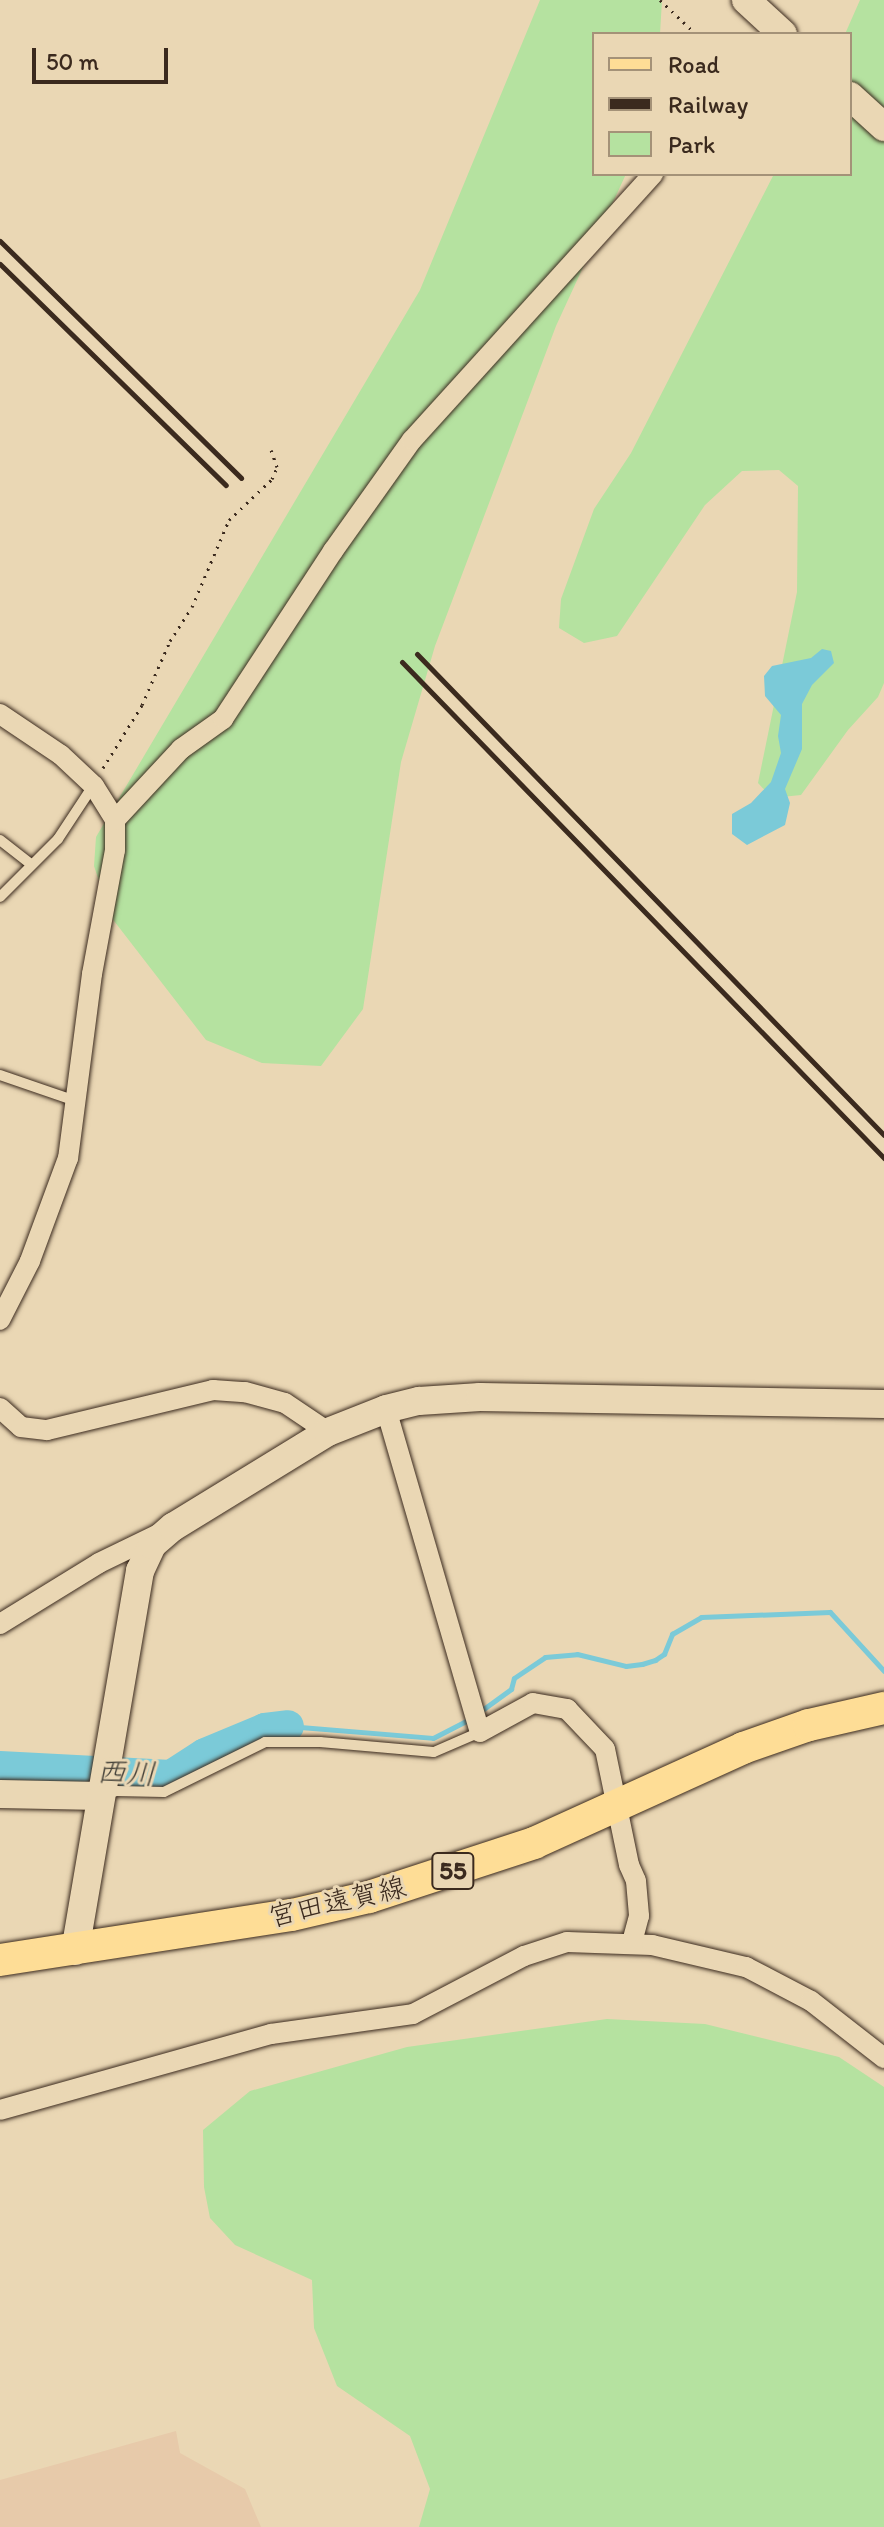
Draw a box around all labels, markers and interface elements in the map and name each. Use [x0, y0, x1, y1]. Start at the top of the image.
scale bar [36, 32, 172, 82]
legend [592, 32, 852, 176]
text: 50 m [46, 47, 99, 76]
text: Road [668, 50, 720, 79]
text: Railway [668, 90, 748, 119]
text: Park [668, 130, 715, 159]
water label: 西川 [95, 1753, 157, 1793]
road number: 55 [431, 1849, 475, 1893]
street label: 宮田遠賀線 [265, 1869, 409, 1933]

